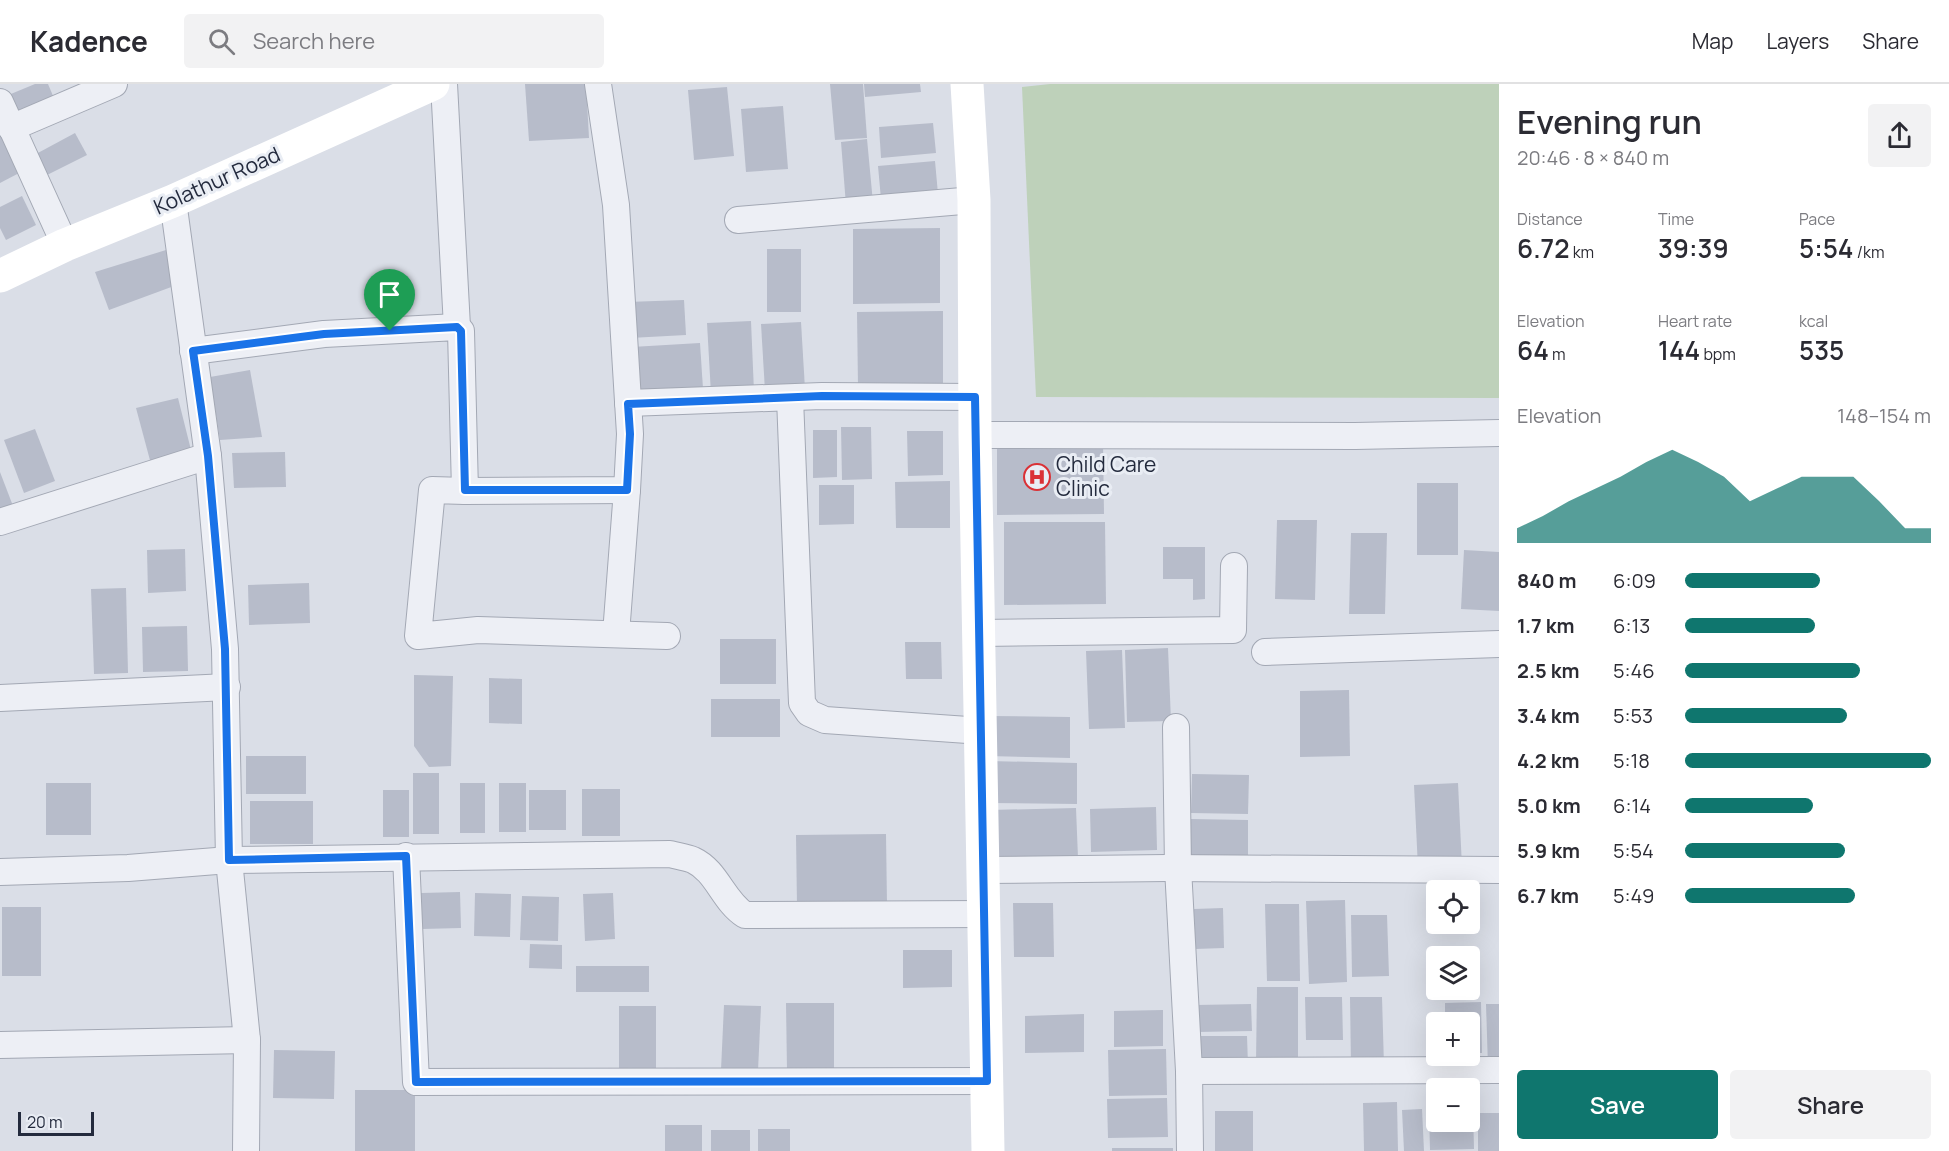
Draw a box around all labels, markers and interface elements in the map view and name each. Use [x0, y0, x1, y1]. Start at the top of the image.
search box [184, 14, 604, 68]
text: Kadence [30, 22, 148, 60]
icon: search [205, 25, 238, 58]
text: Search here [253, 26, 375, 56]
text: Map [1692, 27, 1733, 55]
text: Layers [1766, 27, 1829, 55]
text: Share [1862, 27, 1919, 55]
text: Evening run [1517, 99, 1702, 144]
button: share [1868, 104, 1931, 167]
street label: Kolathur Road [149, 140, 284, 220]
text: 20:46 · 8 × 840 m [1517, 144, 1669, 171]
text: Distance [1517, 208, 1583, 230]
text: Time [1658, 208, 1694, 230]
text: Pace [1799, 208, 1835, 230]
text: 6.72 [1517, 230, 1569, 266]
text: 39:39 [1658, 230, 1729, 266]
text: 5:54 [1799, 230, 1854, 266]
text: km [1569, 241, 1594, 263]
text: /km [1854, 241, 1884, 263]
pin [364, 269, 415, 331]
icon: arrive [373, 278, 406, 311]
text: Elevation [1517, 310, 1585, 332]
text: Heart rate [1658, 310, 1732, 332]
text: kcal [1799, 310, 1828, 332]
text: 64 [1517, 332, 1549, 368]
text: 144 [1658, 332, 1700, 368]
text: 535 [1799, 332, 1844, 368]
text: m [1549, 343, 1566, 365]
text: bpm [1700, 343, 1736, 365]
text: Elevation [1517, 402, 1601, 429]
text: 148–154 m [1837, 402, 1931, 429]
place label: Child Care Clinic [1056, 450, 1156, 502]
hospital icon: Child Care Clinic [1022, 462, 1052, 492]
text: 840 m [1517, 567, 1577, 594]
text: 6:09 [1613, 567, 1656, 594]
text: 1.7 km [1517, 612, 1574, 639]
text: 6:13 [1613, 612, 1650, 639]
text: 2.5 km [1517, 657, 1579, 684]
text: 5:46 [1613, 657, 1655, 684]
text: 3.4 km [1517, 702, 1580, 729]
text: 5:53 [1613, 702, 1653, 729]
text: 4.2 km [1517, 747, 1580, 774]
text: 5:18 [1613, 747, 1650, 774]
text: 5.0 km [1517, 792, 1581, 819]
text: 6:14 [1613, 792, 1651, 819]
text: 5.9 km [1517, 837, 1580, 864]
text: 5:54 [1613, 837, 1654, 864]
map controls [1426, 880, 1480, 1132]
button: locate [1426, 880, 1480, 934]
text: 6.7 km [1517, 882, 1579, 909]
text: 5:49 [1613, 882, 1655, 909]
button: layers [1426, 946, 1480, 1000]
button: + [1426, 1012, 1480, 1066]
button: Save [1517, 1070, 1718, 1139]
button: Share [1730, 1070, 1931, 1139]
button: − [1426, 1078, 1480, 1132]
scale bar [18, 1109, 94, 1136]
text: 20 m [27, 1111, 63, 1133]

